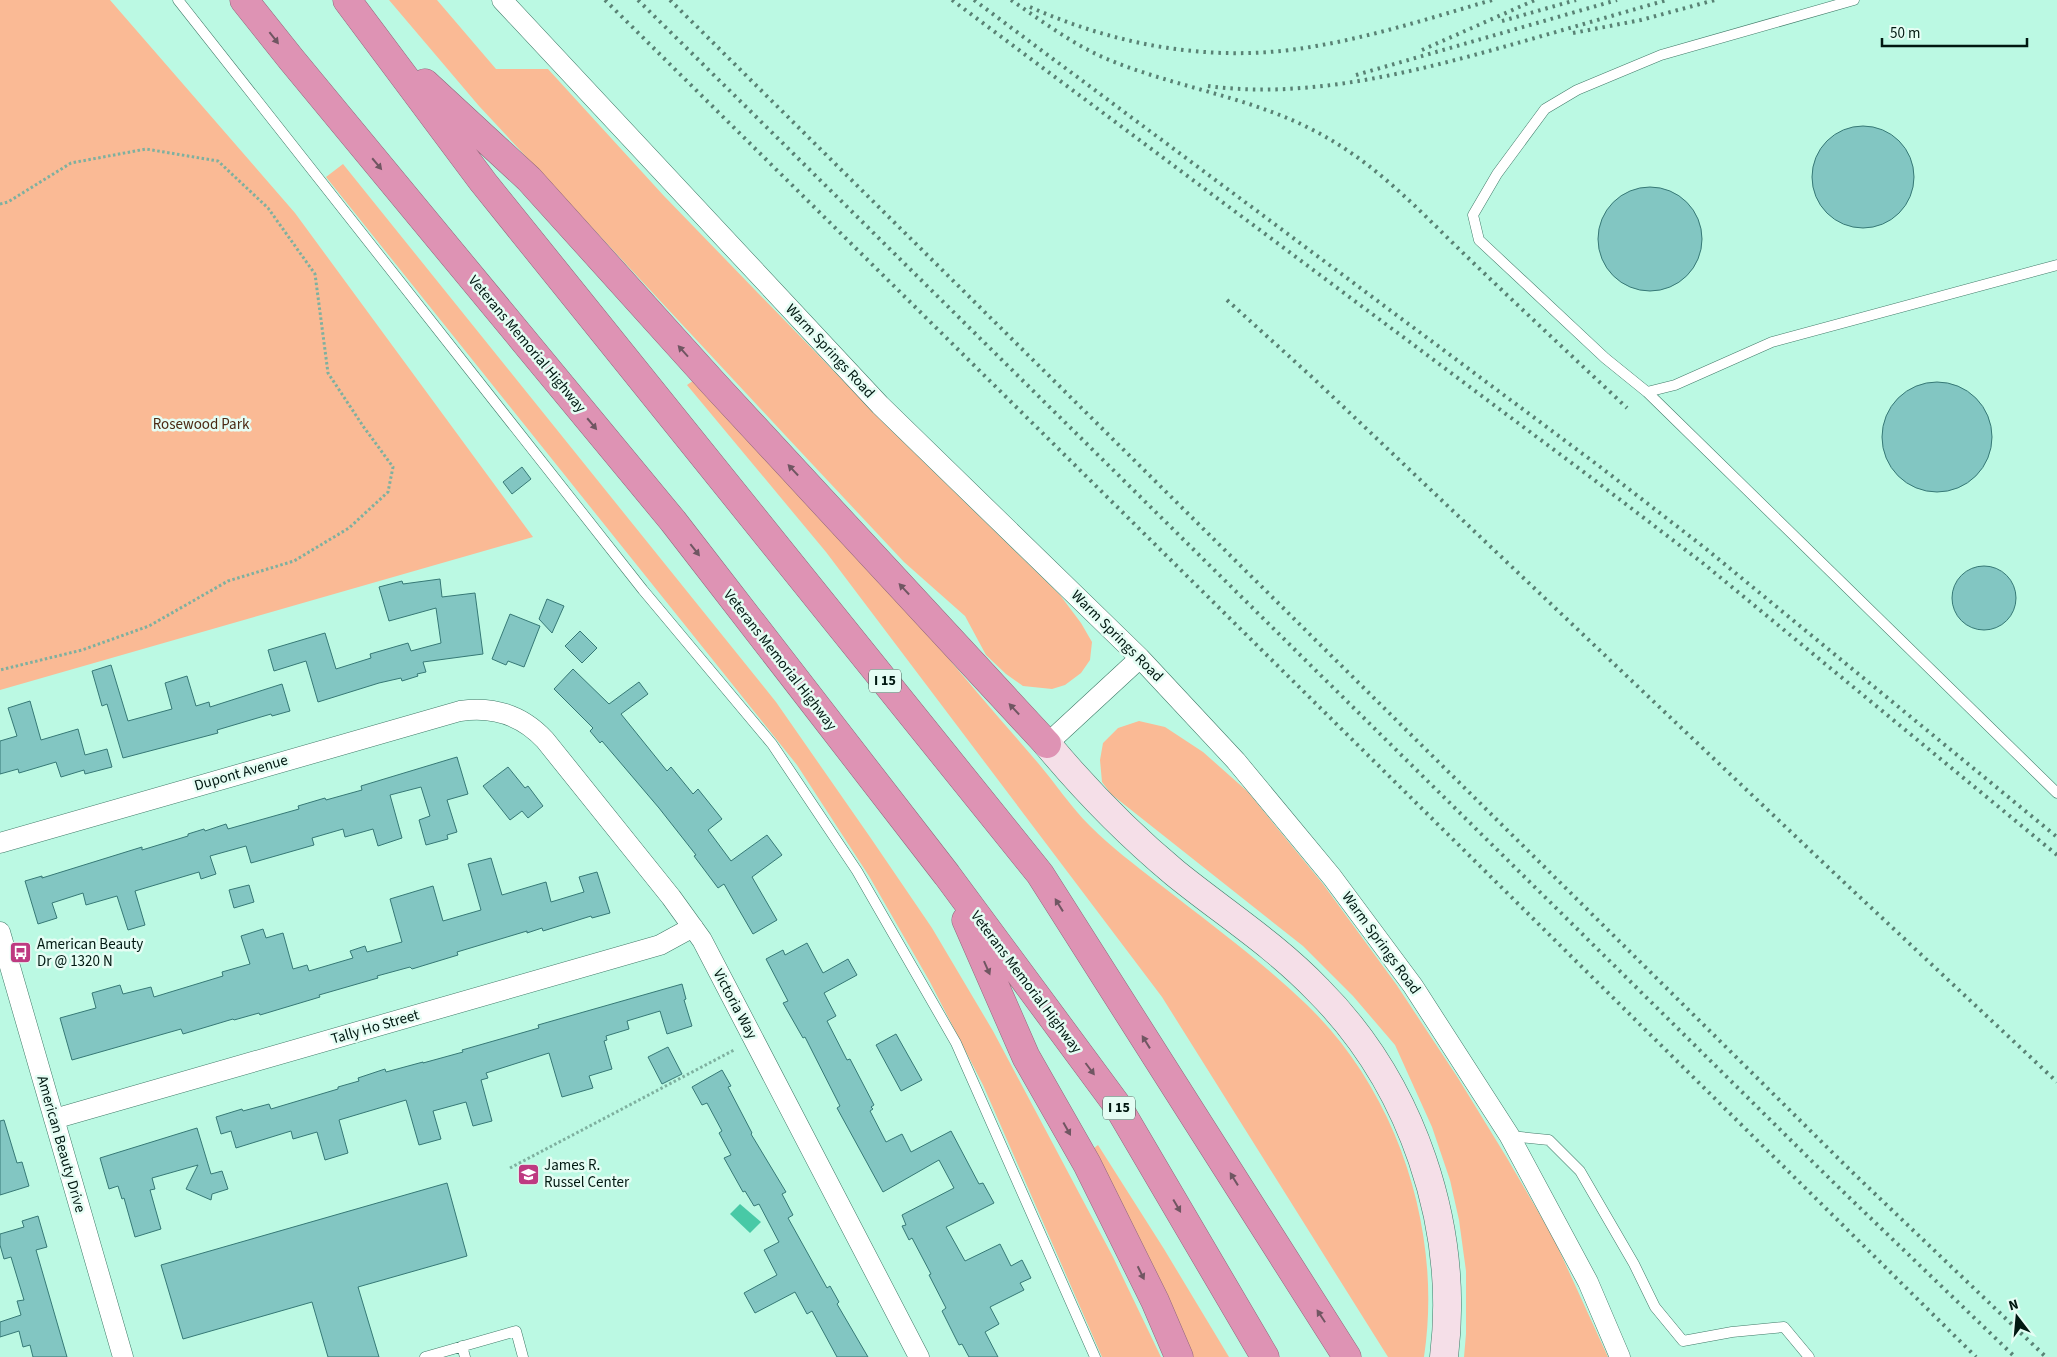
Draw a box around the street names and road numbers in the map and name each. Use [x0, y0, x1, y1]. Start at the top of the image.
street label: Veterans Memorial Highway [463, 271, 591, 417]
street label: Warm Springs Road [781, 299, 879, 403]
street label: Veterans Memorial Highway [718, 585, 842, 735]
street label: Warm Springs Road [1066, 585, 1168, 687]
road number: I 15 [869, 669, 901, 692]
street label: Dupont Avenue [192, 750, 290, 796]
street label: Warm Springs Road [1337, 887, 1425, 999]
street label: Veterans Memorial Highway [965, 906, 1087, 1058]
street label: Victoria Way [708, 965, 762, 1043]
street label: Tally Ho Street [329, 1004, 421, 1050]
street label: American Beauty Drive [31, 1073, 91, 1215]
road number: I 15 [1103, 1096, 1135, 1120]

